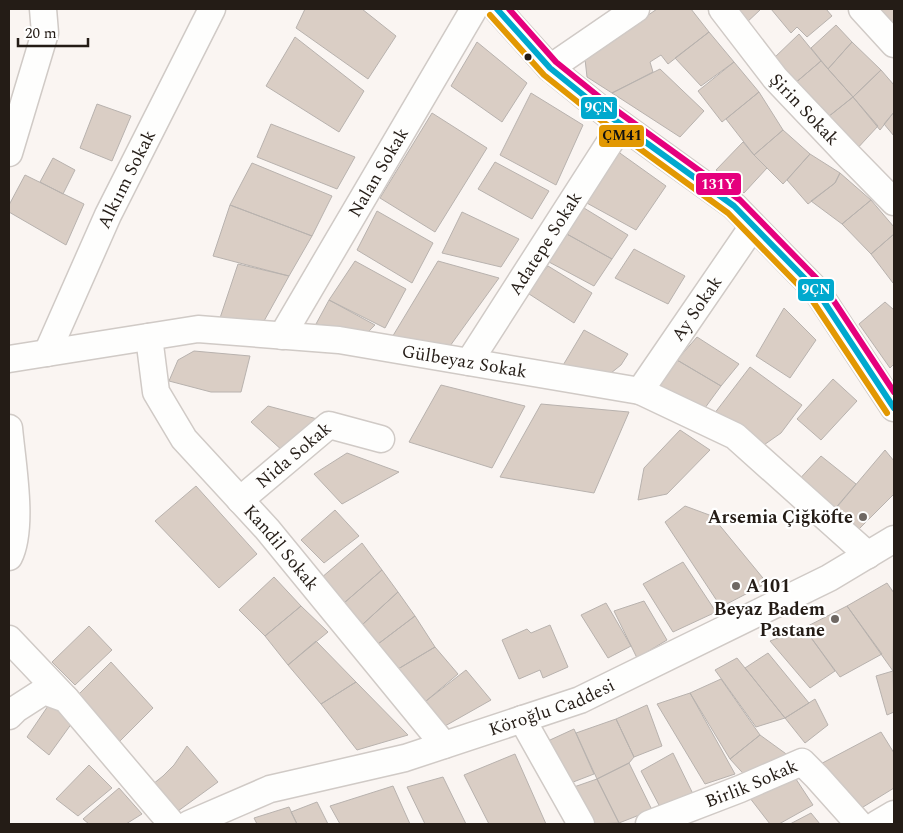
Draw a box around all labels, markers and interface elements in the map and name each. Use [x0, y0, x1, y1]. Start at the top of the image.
scale bar [18, 15, 88, 47]
text: 20 m [25, 22, 57, 45]
unlabelled marker [523, 52, 533, 62]
street label: Şirin Sokak [763, 67, 846, 152]
line badge: 9ÇN [580, 96, 618, 120]
text: 9ÇN [584, 97, 614, 118]
street label: Nalan Sokak [341, 122, 415, 222]
line badge: ÇM41 [598, 124, 645, 148]
street label: Alkıım Sokak [90, 125, 162, 233]
text: ÇM41 [602, 125, 642, 146]
line badge: 131Y [695, 172, 742, 196]
text: 131Y [701, 174, 735, 195]
street label: Adatepe Sokak [502, 186, 589, 301]
street label: Ay Sokak [664, 270, 729, 347]
line badge: 9ÇN [797, 278, 835, 302]
text: 9ÇN [801, 279, 831, 300]
street label: Gülbeyaz Sokak [400, 337, 529, 385]
street label: Nida Sokak [250, 415, 337, 495]
street label: Kandil Sokak [237, 498, 326, 597]
place label: Arsemia Çiğköfte [708, 504, 853, 531]
marker: Arsemia Çiğköfte [857, 511, 869, 523]
place label: A101 [746, 573, 790, 600]
marker: A101 [730, 580, 742, 592]
place label: Beyaz Badem Pastane [714, 596, 825, 644]
marker: Beyaz Badem Pastane [829, 613, 841, 625]
street label: Köroğlu Caddesi [485, 671, 619, 743]
street label: Birlik Sokak [701, 752, 802, 815]

